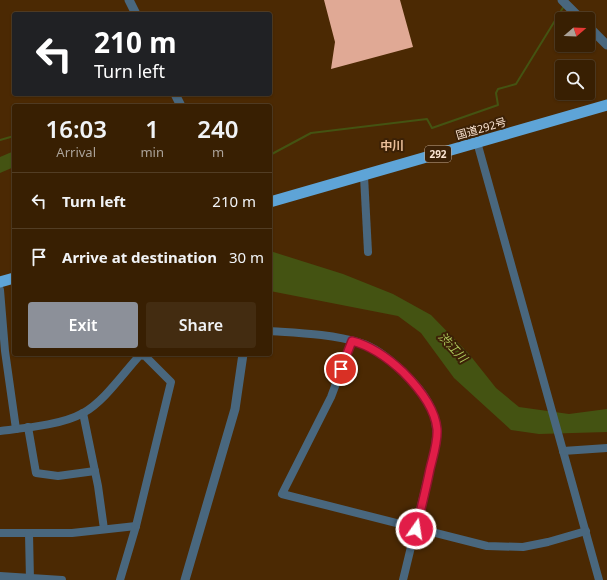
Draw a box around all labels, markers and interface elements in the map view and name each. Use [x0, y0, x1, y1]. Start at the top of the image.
north arrow [555, 12, 595, 52]
map controls [555, 12, 595, 100]
text: 210 m [94, 23, 177, 61]
icon: left [28, 28, 80, 80]
text: Turn left [94, 59, 165, 83]
button: search [555, 60, 595, 100]
text: 16:03 [45, 112, 107, 145]
text: 1 [145, 112, 159, 145]
text: 240 [197, 112, 239, 145]
street label: 国道292号 [454, 114, 508, 142]
district label: 中川 [380, 137, 404, 154]
text: Arrival [56, 143, 96, 161]
text: min [140, 143, 164, 161]
text: m [212, 143, 224, 161]
road number: 292 [425, 146, 451, 162]
icon: left [28, 190, 50, 212]
text: Turn left [62, 191, 126, 211]
text: 210 m [212, 191, 256, 211]
icon: arrive [28, 246, 50, 268]
text: Arrive at destination [62, 247, 217, 267]
text: 30 m [229, 247, 264, 267]
button: Exit [28, 302, 138, 348]
button: Share [146, 302, 256, 348]
water label: 渋江川 [435, 328, 473, 367]
pin [324, 352, 358, 386]
icon: arrive [330, 358, 352, 380]
position arrow [395, 508, 437, 550]

